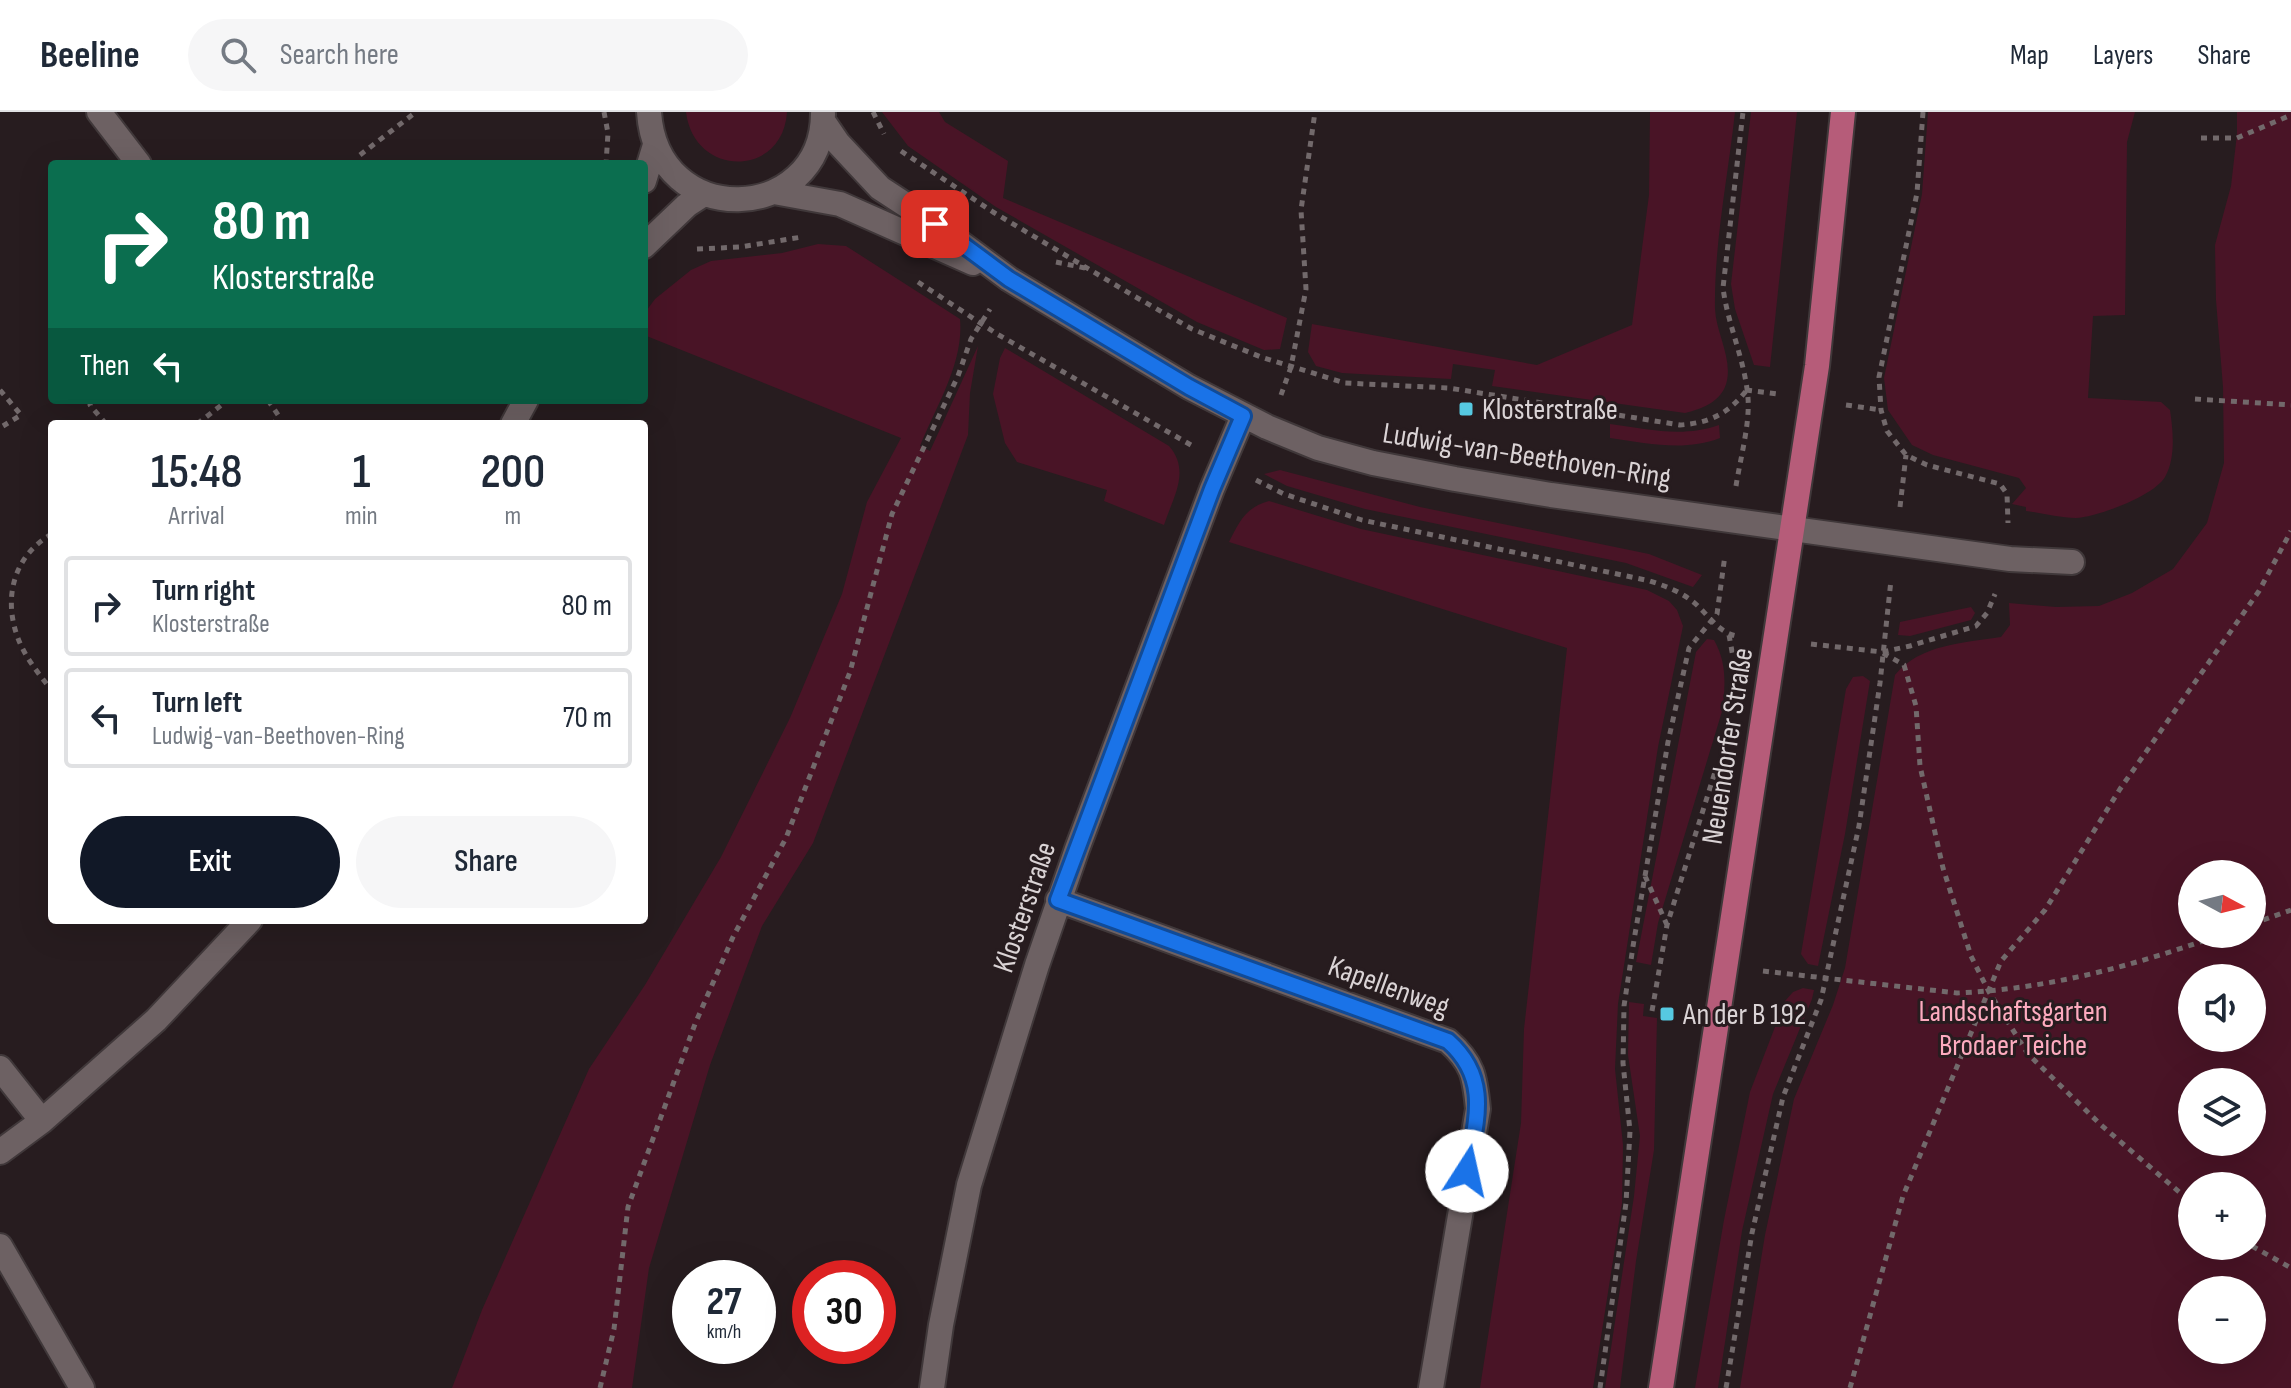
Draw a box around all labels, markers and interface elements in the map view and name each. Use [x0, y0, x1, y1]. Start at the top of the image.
search box [188, 19, 748, 91]
text: Beeline [40, 33, 140, 78]
icon: search [216, 33, 260, 77]
text: Search here [280, 37, 399, 73]
text: Map [2010, 39, 2049, 72]
text: Layers [2093, 39, 2153, 72]
text: Share [2197, 39, 2251, 72]
text: 80 m [212, 189, 311, 256]
pin [901, 190, 969, 258]
icon: right [80, 192, 184, 296]
icon: arrive [913, 202, 957, 246]
text: Klosterstraße [212, 257, 375, 300]
icon: left [146, 344, 190, 388]
text: Then [80, 348, 130, 384]
place label: Klosterstraße [1482, 392, 1618, 428]
marker: Klosterstraße [1457, 400, 1475, 418]
street label: Ludwig-van-Beethoven-Ring [1380, 415, 1674, 497]
text: 15:48 [151, 444, 242, 501]
text: 1 [352, 444, 370, 501]
text: 200 [480, 444, 545, 501]
text: Arrival [169, 501, 225, 532]
text: min [345, 501, 378, 532]
text: m [505, 501, 521, 532]
text: Turn right [152, 573, 255, 609]
icon: right [84, 584, 128, 628]
text: 80 m [561, 588, 612, 624]
text: Klosterstraße [152, 609, 270, 640]
street label: Neuendorfer Straße [1695, 645, 1761, 847]
text: Turn left [152, 685, 242, 721]
icon: left [84, 696, 128, 740]
text: 70 m [563, 700, 612, 736]
text: Ludwig-van-Beethoven-Ring [152, 721, 405, 752]
button: Exit [80, 816, 340, 908]
button: Share [356, 816, 616, 908]
street label: Klosterstraße [986, 837, 1064, 977]
north arrow [2178, 860, 2266, 948]
map controls [2178, 860, 2266, 1364]
street label: Kapellenweg [1323, 948, 1454, 1025]
button: sound [2178, 964, 2266, 1052]
park label: Landschaftsgarten Brodaer Teiche [1918, 994, 2108, 1064]
place label: An der B 192 [1682, 997, 1806, 1033]
marker: An der B 192 [1658, 1005, 1676, 1023]
button: layers [2178, 1068, 2266, 1156]
position arrow [1425, 1129, 1509, 1213]
button: + [2178, 1172, 2266, 1260]
speed limit sign: 30 [792, 1260, 896, 1364]
button: − [2178, 1276, 2266, 1364]
text: 27 [707, 1278, 741, 1326]
text: km/h [707, 1320, 741, 1344]

